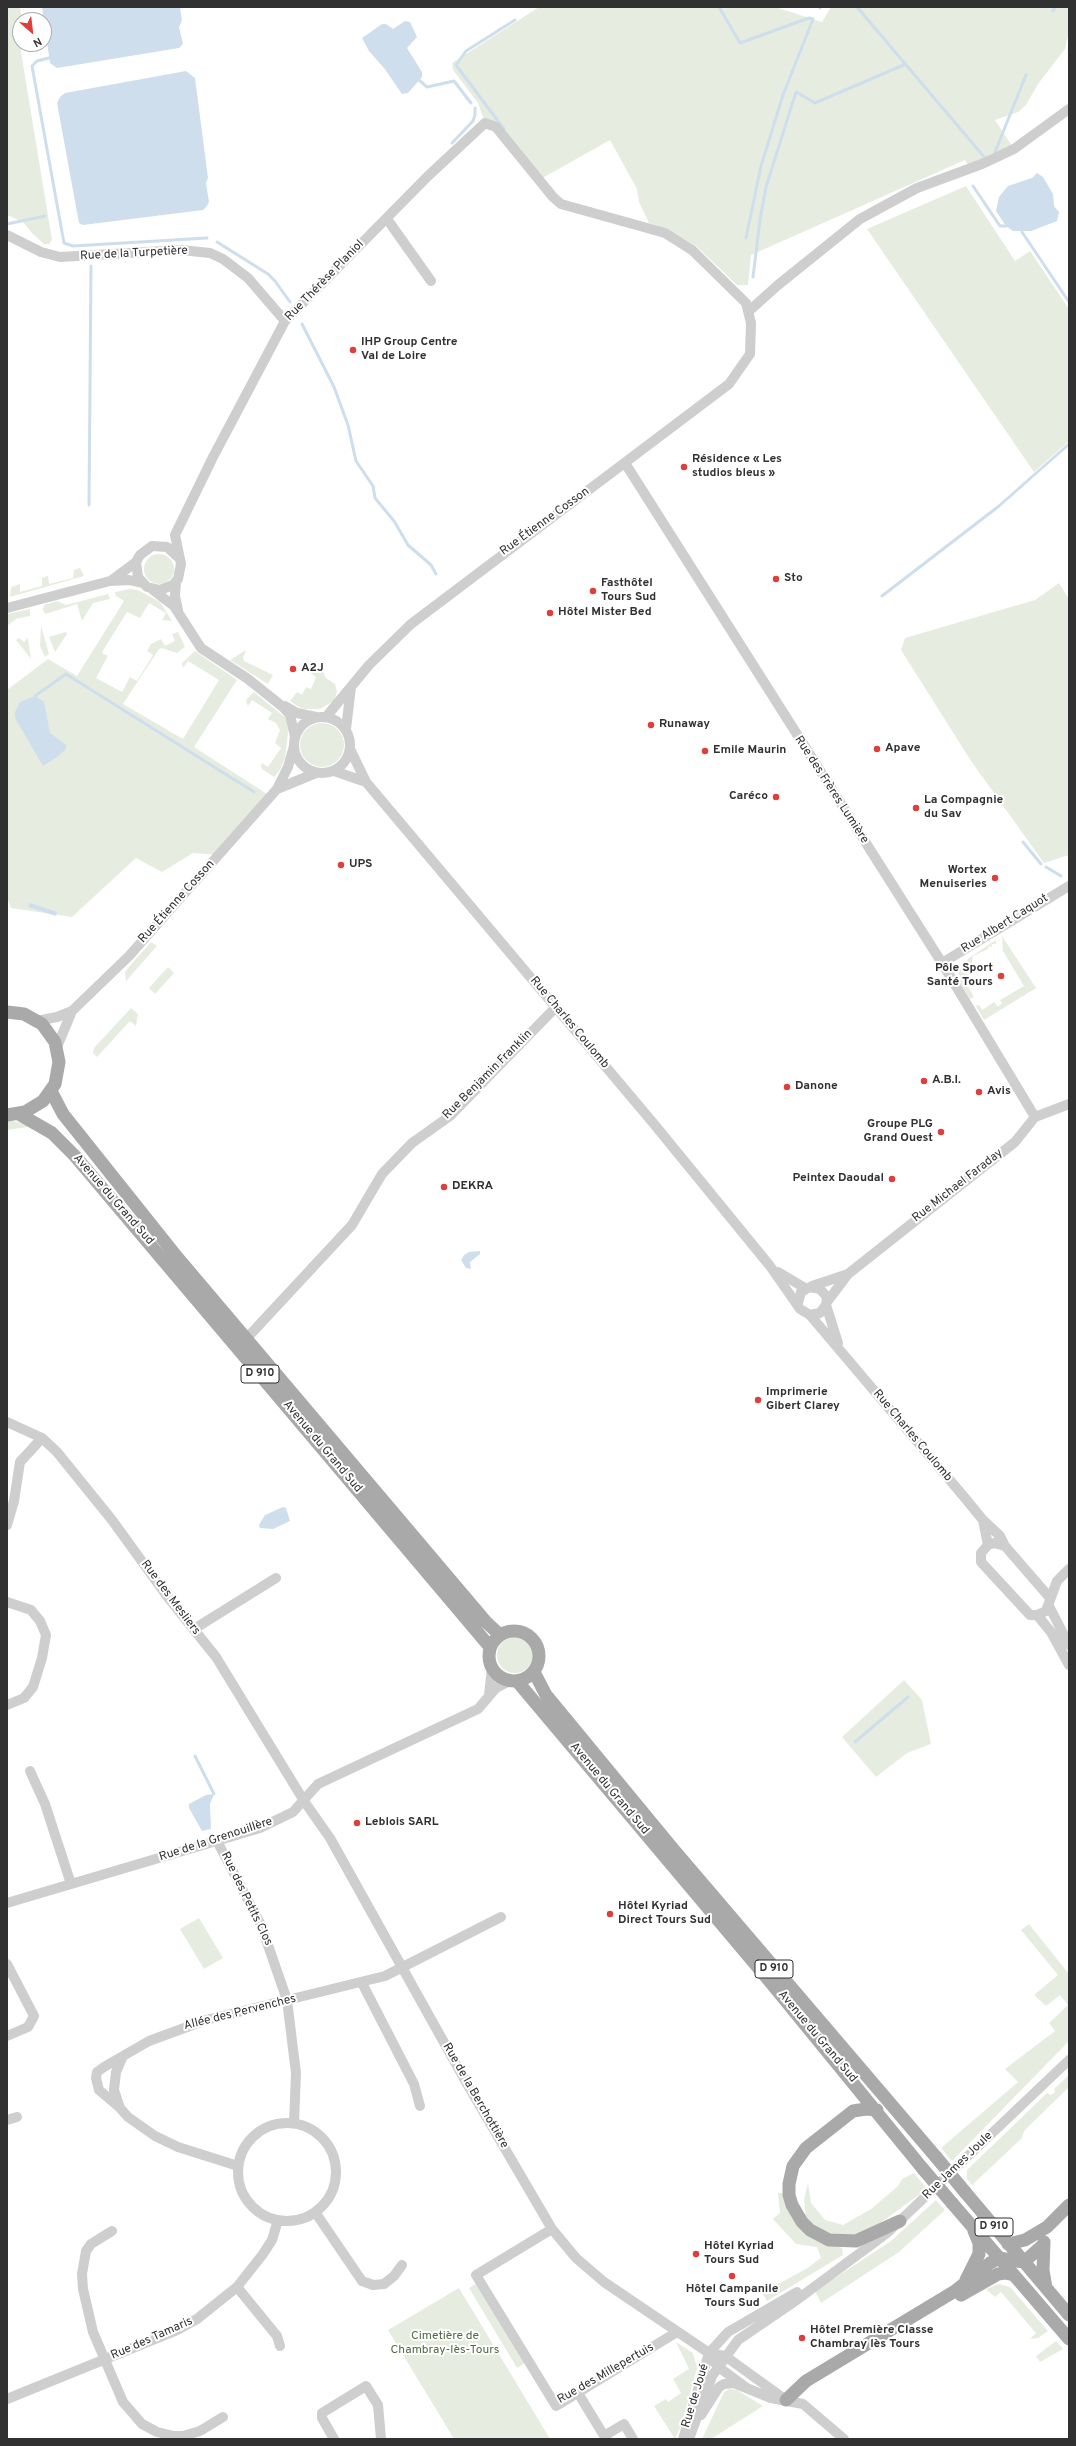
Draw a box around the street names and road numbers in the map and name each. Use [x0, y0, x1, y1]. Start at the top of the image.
street label: Rue Thérèse Planiol [283, 238, 367, 324]
street label: Rue de la Turpetière [80, 244, 188, 264]
street label: Rue Étienne Cosson [498, 485, 592, 559]
street label: Rue des Frères Lumière [791, 733, 871, 847]
street label: Rue Étienne Cosson [136, 857, 218, 947]
street label: Rue Albert Caquot [959, 892, 1051, 956]
street label: Rue Charles Coulomb [526, 974, 612, 1072]
street label: Rue Benjamin Franklin [440, 1027, 536, 1123]
street label: Rue Michael Faraday [910, 1146, 1006, 1226]
street label: Avenue du Grand Sud [70, 1152, 156, 1248]
road number: D 910 [241, 1365, 279, 1383]
street label: Rue Charles Coulomb [869, 1387, 955, 1485]
street label: Avenue du Grand Sud [279, 1398, 365, 1496]
street label: Rue des Mesliers [137, 1558, 203, 1638]
street label: Avenue du Grand Sud [566, 1740, 652, 1838]
street label: Rue de la Grenouillère [158, 1815, 274, 1865]
street label: Rue des Petits Clos [217, 1850, 275, 1948]
road number: D 910 [755, 1960, 793, 1978]
street label: Avenue du Grand Sud [774, 1988, 860, 2086]
street label: Allée des Pervenches [182, 1992, 298, 2034]
street label: Rue de la Berchottière [439, 2041, 511, 2151]
street label: Rue James Joule [920, 2129, 996, 2203]
road number: D 910 [975, 2218, 1013, 2236]
street label: Rue des Tamaris [109, 2315, 195, 2363]
street label: Rue des Millepertuis [555, 2341, 657, 2407]
street label: Rue de Joué [679, 2362, 713, 2430]

